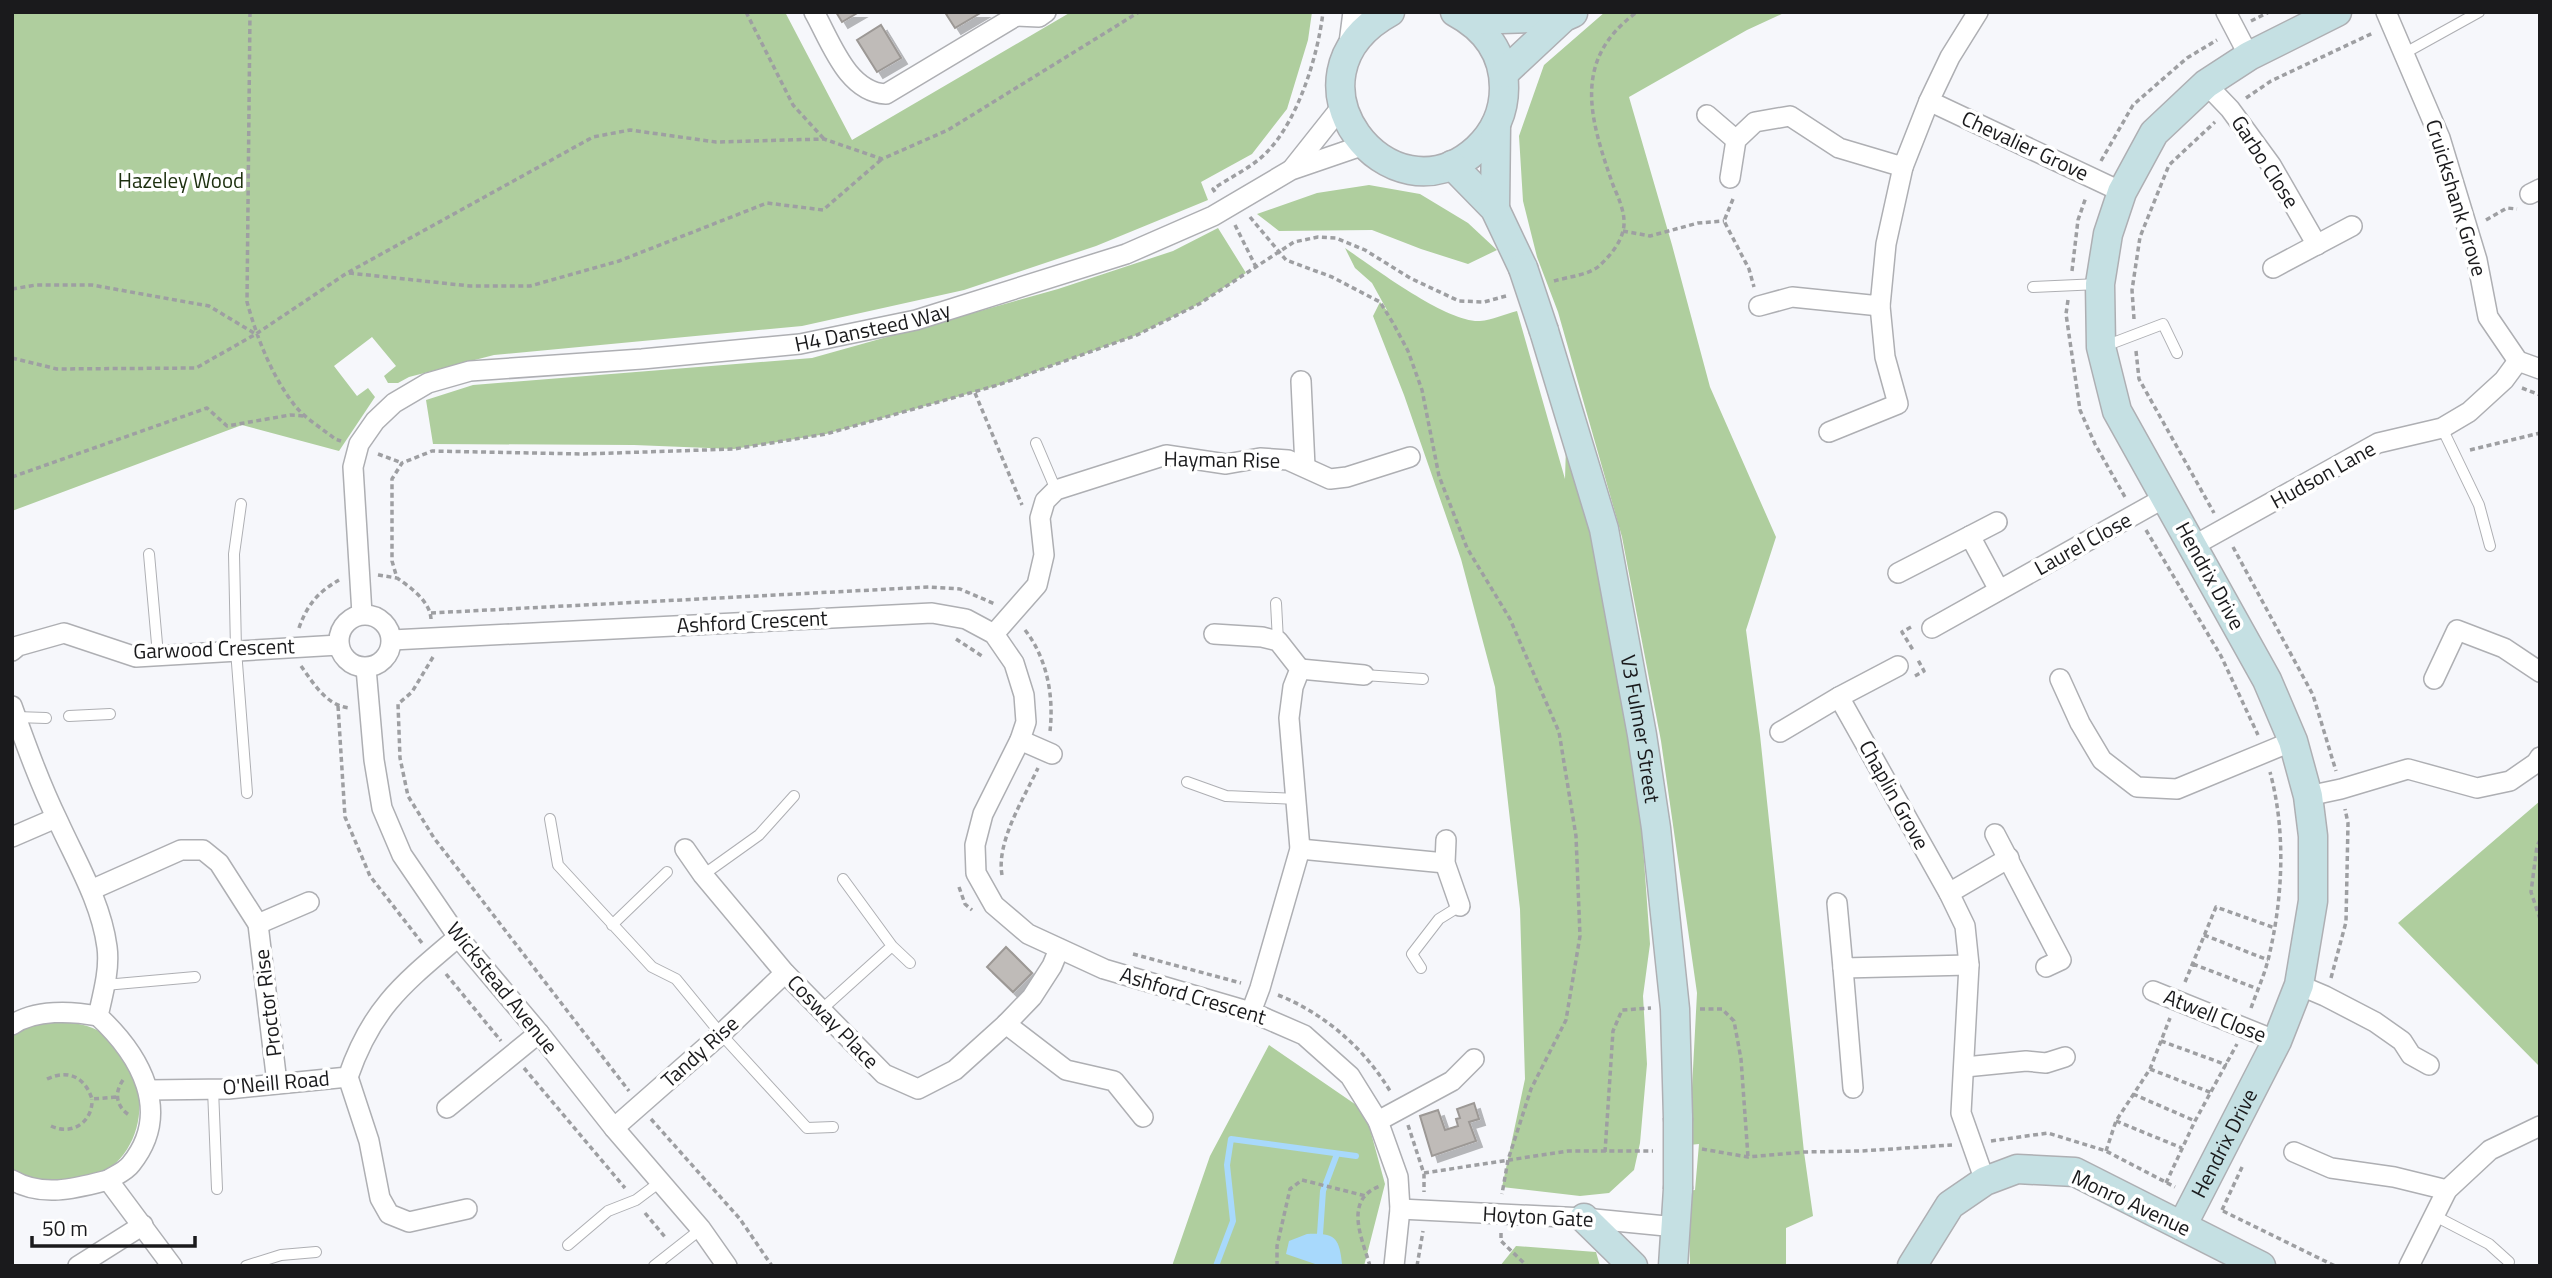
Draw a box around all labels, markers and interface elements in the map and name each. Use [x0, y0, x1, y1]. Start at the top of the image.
street label: Chevalier Grove [1957, 102, 2094, 189]
street label: Garbo Close [2224, 109, 2308, 214]
street label: Cruickshank Grove [2418, 115, 2496, 280]
park label: Hazeley Wood [118, 164, 244, 196]
street label: H4 Dansteed Way [792, 293, 954, 360]
street label: Hudson Lane [2264, 432, 2381, 516]
street label: Hayman Rise [1163, 442, 1281, 476]
street label: Laurel Close [2028, 503, 2137, 583]
street label: Hendrix Drive [2168, 516, 2254, 635]
street label: Ashford Crescent [676, 601, 829, 641]
street label: Garwood Crescent [133, 629, 296, 667]
street label: V3 Fulmer Street [1613, 652, 1669, 806]
street label: Chaplin Grove [1852, 734, 1938, 855]
street label: Wickstead Avenue [439, 914, 566, 1060]
street label: Proctor Rise [245, 948, 289, 1059]
street label: Ashford Crescent [1116, 958, 1271, 1033]
street label: Cosway Place [780, 967, 887, 1076]
street label: Atwell Close [2159, 980, 2272, 1050]
street label: Tandy Rise [653, 1008, 745, 1095]
street label: O'Neill Road [221, 1061, 331, 1103]
street label: Hendrix Drive [2182, 1083, 2265, 1203]
street label: Monro Avenue [2066, 1160, 2196, 1244]
street label: Hoyton Gate [1482, 1197, 1594, 1235]
scale bar [32, 1204, 194, 1248]
text: 50 m [42, 1212, 88, 1244]

